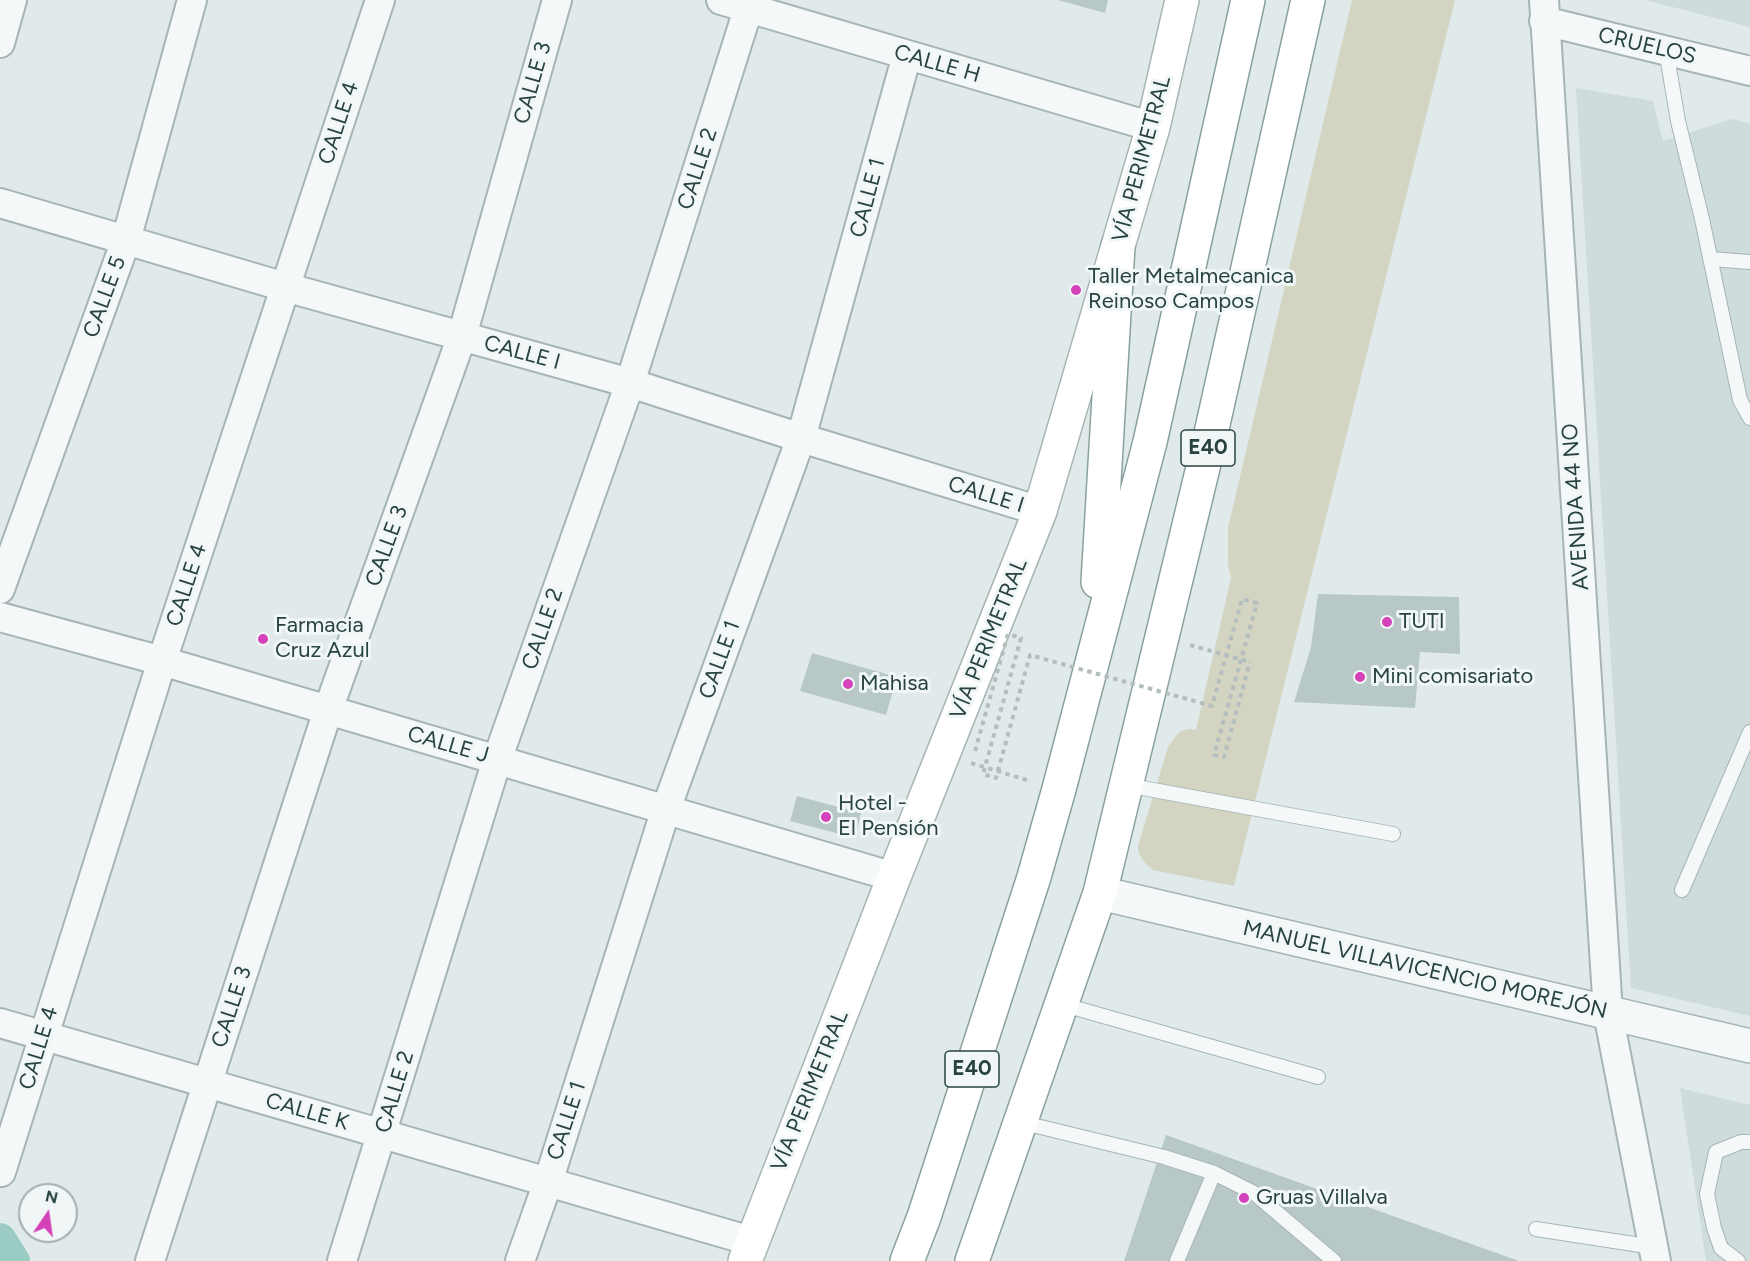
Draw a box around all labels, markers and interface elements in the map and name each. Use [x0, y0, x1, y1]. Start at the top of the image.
street label: CRUELOS [1595, 22, 1699, 70]
street label: CALLE 3 [509, 39, 557, 127]
street label: CALLE H [891, 39, 983, 89]
street label: VÍA PERIMETRAL [1107, 73, 1177, 245]
street label: CALLE 4 [313, 78, 365, 168]
street label: CALLE 2 [672, 125, 724, 213]
street label: CALLE 1 [845, 155, 891, 241]
street label: CALLE 5 [78, 253, 132, 341]
place label: Taller Metalmecanica Reinoso Campos [1088, 264, 1294, 316]
marker: Taller Metalmecanica Reinoso Campos [1069, 283, 1083, 297]
street label: CALLE I [481, 330, 563, 376]
street label: AVENIDA 44 NO [1557, 423, 1595, 591]
road number: E40 [1181, 430, 1235, 466]
street label: CALLE I [945, 471, 1027, 519]
street label: CALLE 3 [360, 502, 414, 590]
street label: CALLE 4 [161, 540, 213, 630]
street label: VÍA PERIMETRAL [945, 555, 1033, 723]
street label: CALLE 2 [517, 585, 569, 673]
place label: TUTI [1399, 609, 1445, 635]
place label: Farmacia Cruz Azul [275, 613, 370, 664]
marker: TUTI [1380, 615, 1394, 629]
street label: CALLE 1 [694, 617, 746, 703]
marker: Farmacia Cruz Azul [256, 632, 270, 646]
place label: Mini comisariato [1372, 664, 1533, 690]
marker: Mini comisariato [1353, 670, 1367, 684]
place label: Mahisa [860, 671, 929, 697]
marker: Mahisa [841, 677, 855, 691]
street label: CALLE J [404, 721, 492, 769]
place label: Hotel - El Pensión [838, 791, 938, 842]
marker: Hotel - El Pensión [819, 810, 833, 824]
street label: MANUEL VILLAVICENCIO MOREJÓN [1240, 915, 1610, 1025]
street label: CALLE 3 [206, 963, 258, 1051]
street label: CALLE 4 [14, 1003, 64, 1093]
street label: VÍA PERIMETRAL [766, 1007, 854, 1175]
street label: CALLE 2 [370, 1048, 420, 1136]
road number: E40 [945, 1051, 999, 1087]
street label: CALLE 1 [542, 1078, 592, 1164]
street label: CALLE K [262, 1088, 352, 1136]
north arrow [18, 1183, 78, 1243]
place label: Gruas Villalva [1256, 1185, 1388, 1211]
text: N [44, 1186, 60, 1208]
marker: Gruas Villalva [1237, 1191, 1251, 1205]

